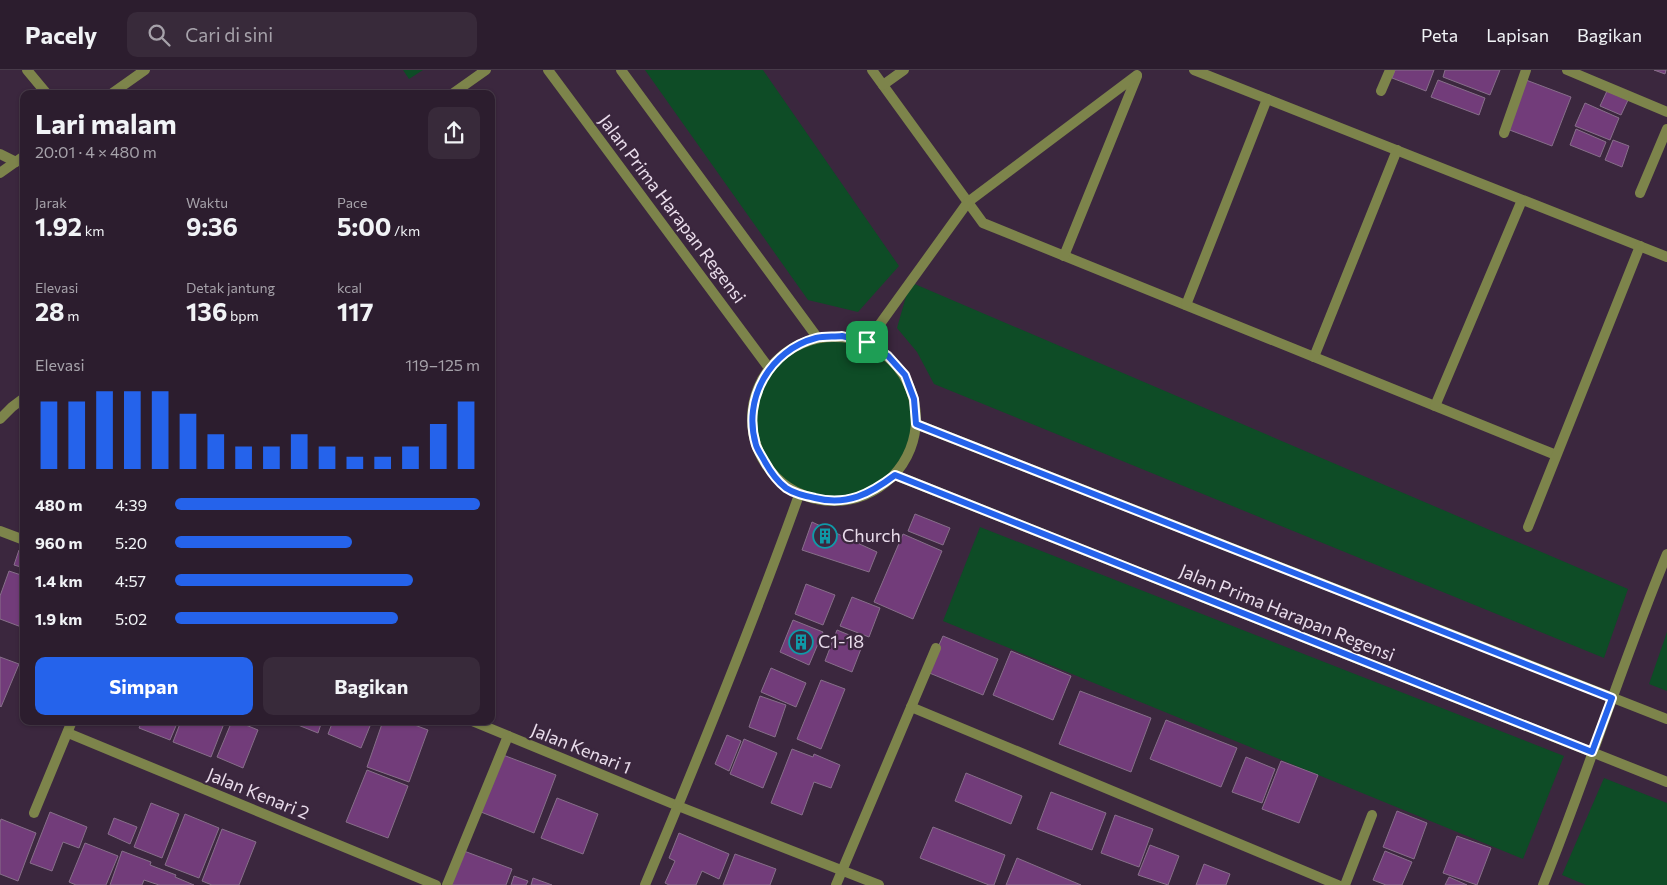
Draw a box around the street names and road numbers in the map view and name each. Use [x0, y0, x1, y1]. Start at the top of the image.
street label: Jalan Prima Harapan Regensi [595, 110, 751, 307]
street label: Jalan Prima Harapan Regensi [1176, 559, 1398, 665]
street label: Jalan Kenari 1 [528, 718, 635, 778]
street label: Jalan Kenari 2 [204, 763, 313, 824]

